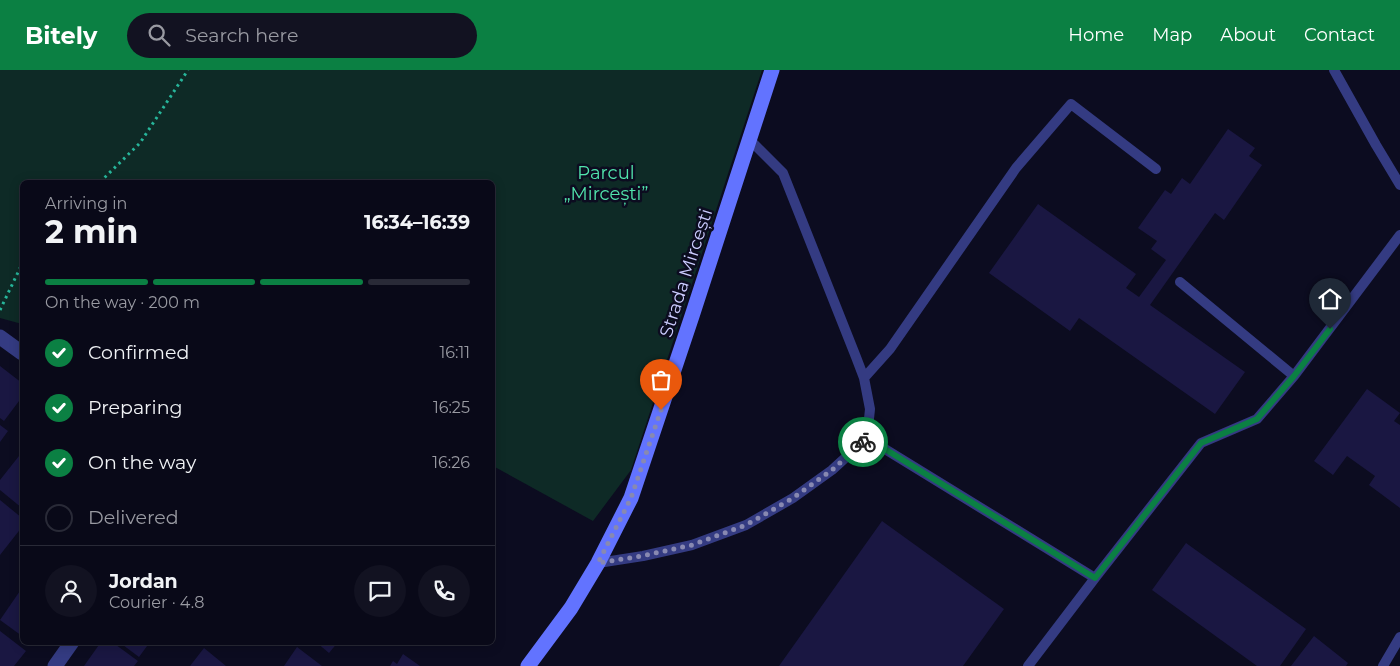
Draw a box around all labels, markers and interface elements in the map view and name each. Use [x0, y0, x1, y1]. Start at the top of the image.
search box [127, 13, 477, 58]
text: Bitely [25, 21, 97, 50]
icon: search [145, 21, 173, 49]
text: Search here [185, 24, 298, 47]
text: Home [1068, 24, 1124, 46]
text: Map [1152, 24, 1192, 46]
text: About [1220, 24, 1276, 46]
text: Contact [1304, 24, 1375, 46]
park label: Parcul „Mircești” [564, 162, 648, 206]
text: Arriving in [45, 194, 127, 213]
street label: Strada Mircești [655, 206, 718, 340]
text: 16:34–16:39 [364, 211, 470, 234]
text: 2 min [45, 212, 138, 251]
pin [1309, 278, 1351, 329]
icon: home [1316, 285, 1344, 313]
text: On the way · 200 m [45, 293, 200, 312]
icon: check [45, 339, 73, 367]
text: Confirmed [88, 341, 189, 364]
text: 16:11 [440, 343, 470, 362]
pin [640, 359, 682, 410]
icon: bag [647, 366, 675, 394]
icon: check [45, 394, 73, 422]
text: Preparing [88, 396, 183, 419]
text: 16:25 [433, 398, 470, 417]
courier [838, 417, 888, 467]
icon: bike [849, 428, 877, 456]
icon: check [45, 449, 73, 477]
text: On the way [88, 451, 196, 474]
text: 16:26 [432, 453, 470, 472]
text: Delivered [88, 506, 179, 529]
button: person [45, 565, 97, 617]
button: chat [354, 565, 406, 617]
button: phone [418, 565, 470, 617]
text: Jordan [109, 570, 178, 593]
text: Courier · 4.8 [109, 593, 205, 612]

